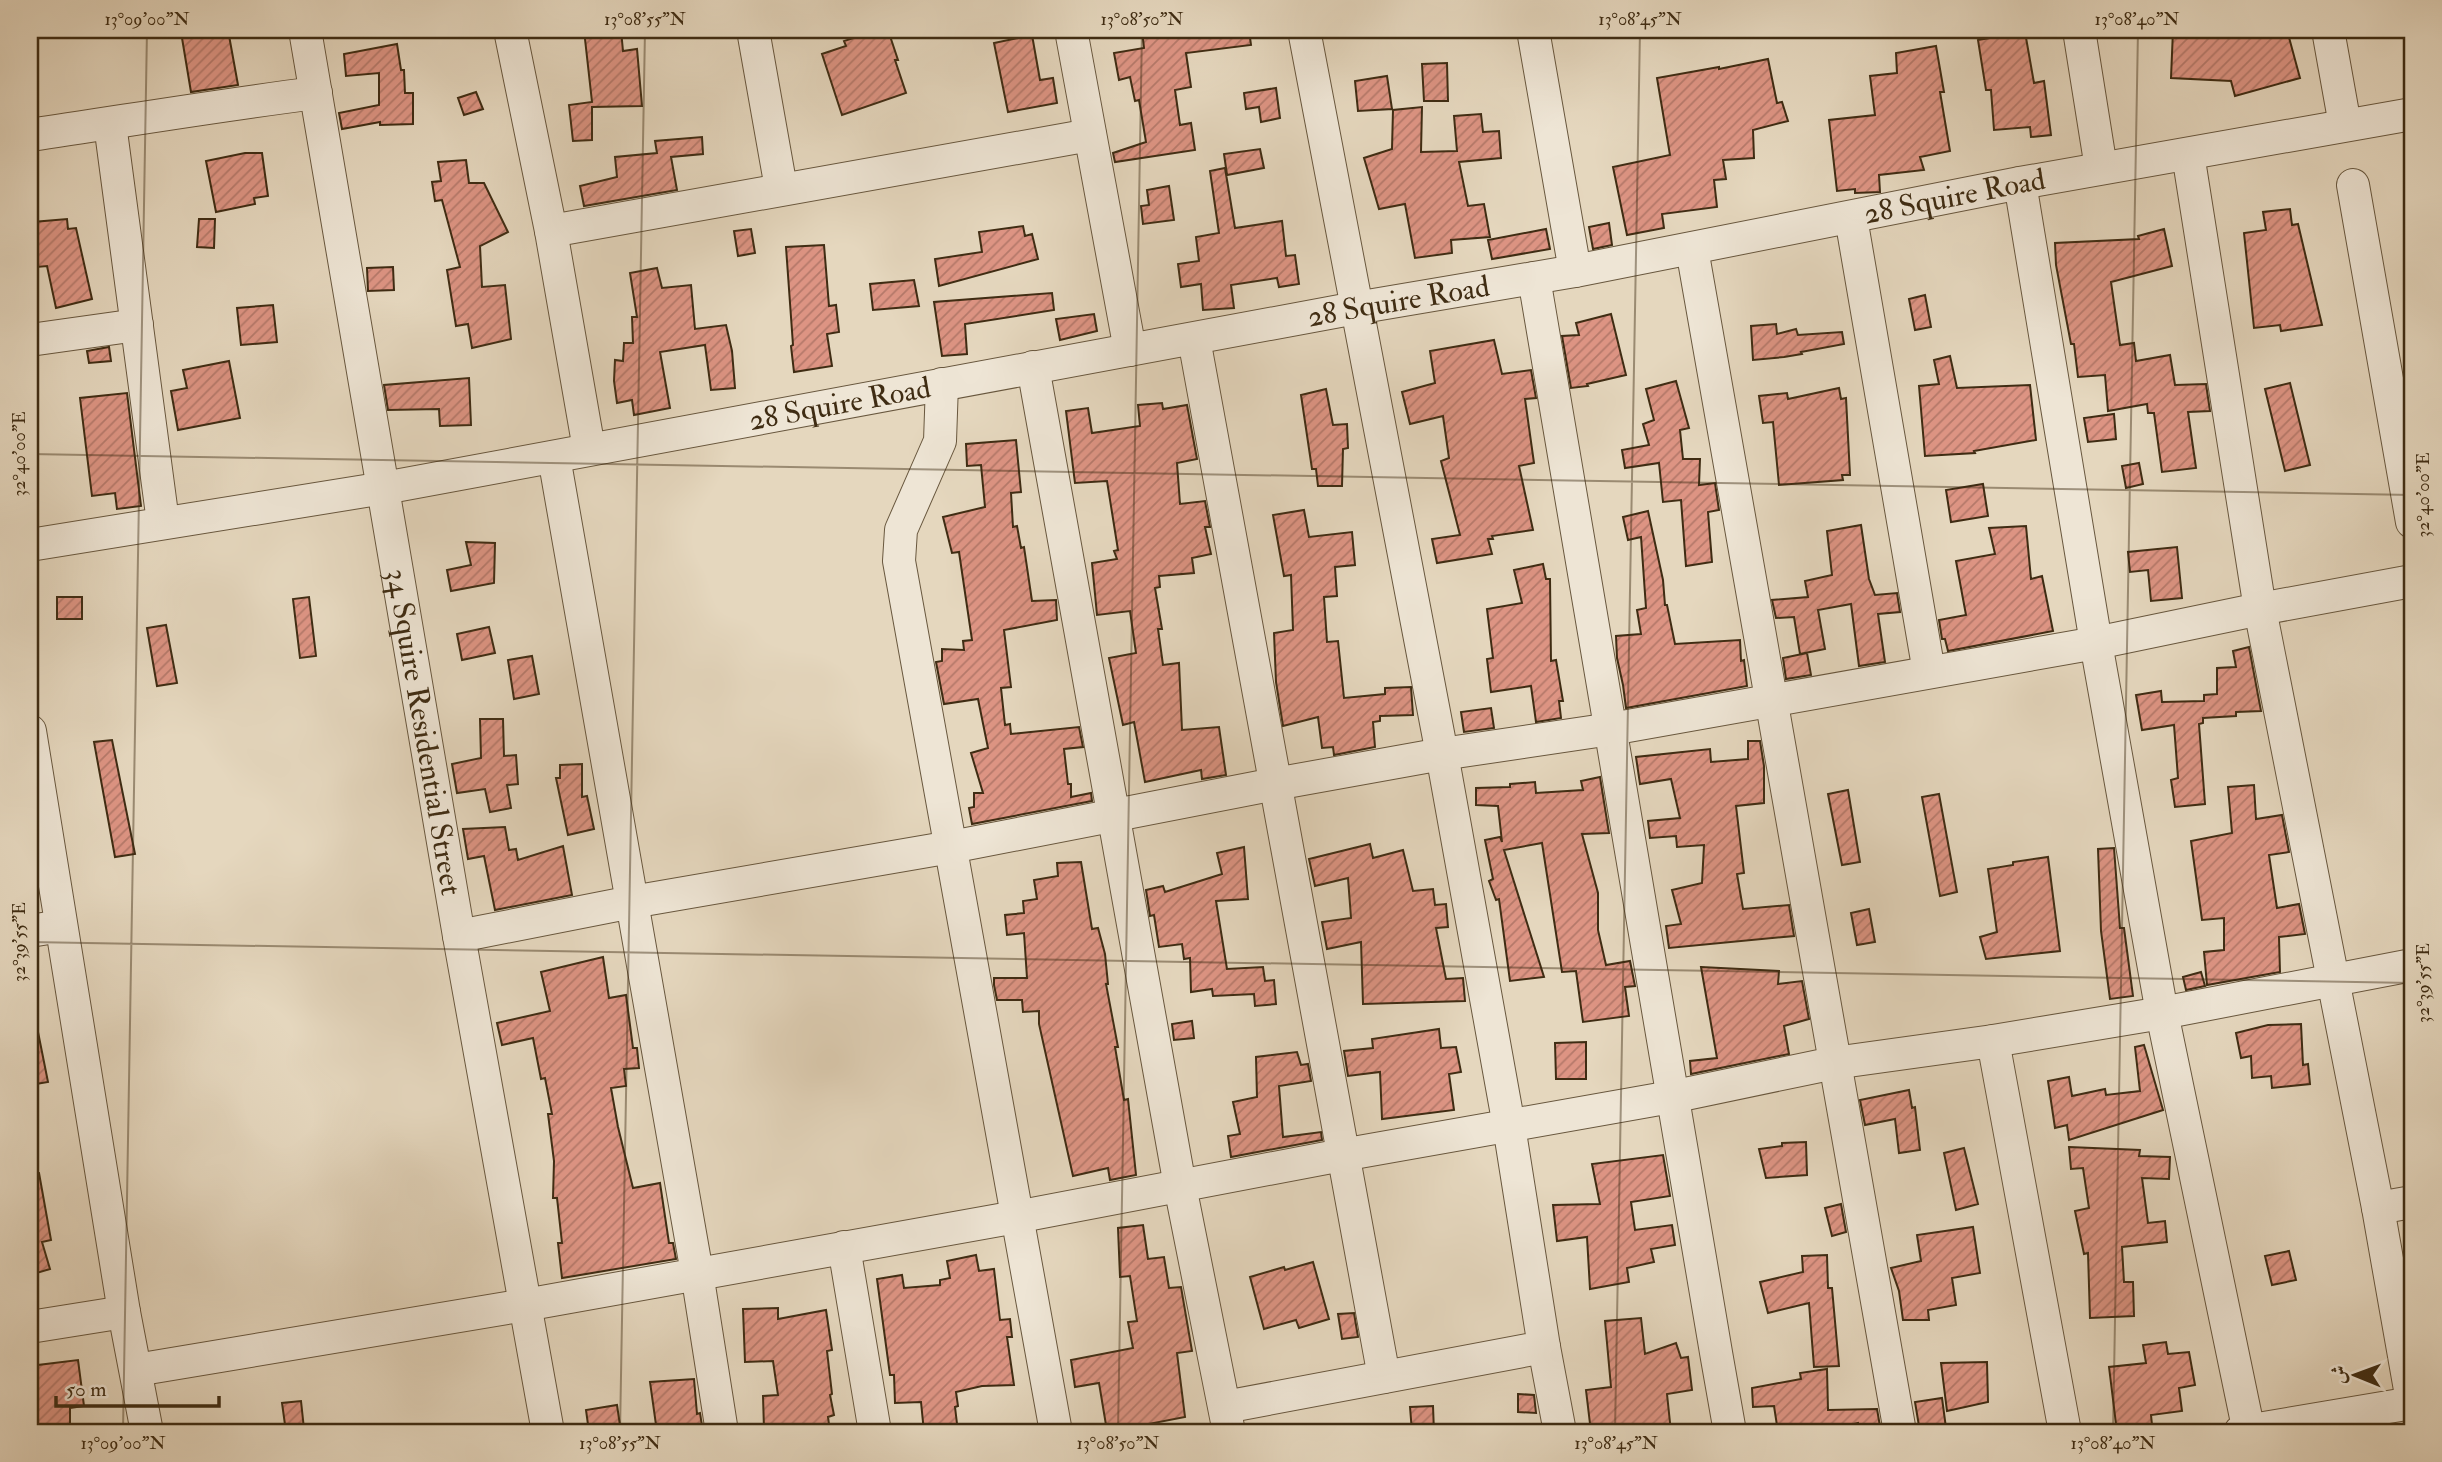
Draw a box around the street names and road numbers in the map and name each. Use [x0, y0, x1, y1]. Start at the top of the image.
street label: 28 Squire Road [1861, 160, 2048, 232]
street label: 28 Squire Road [1304, 267, 1492, 335]
street label: 28 Squire Road [746, 369, 934, 439]
street label: 34 Squire Residential Street [378, 566, 470, 898]

